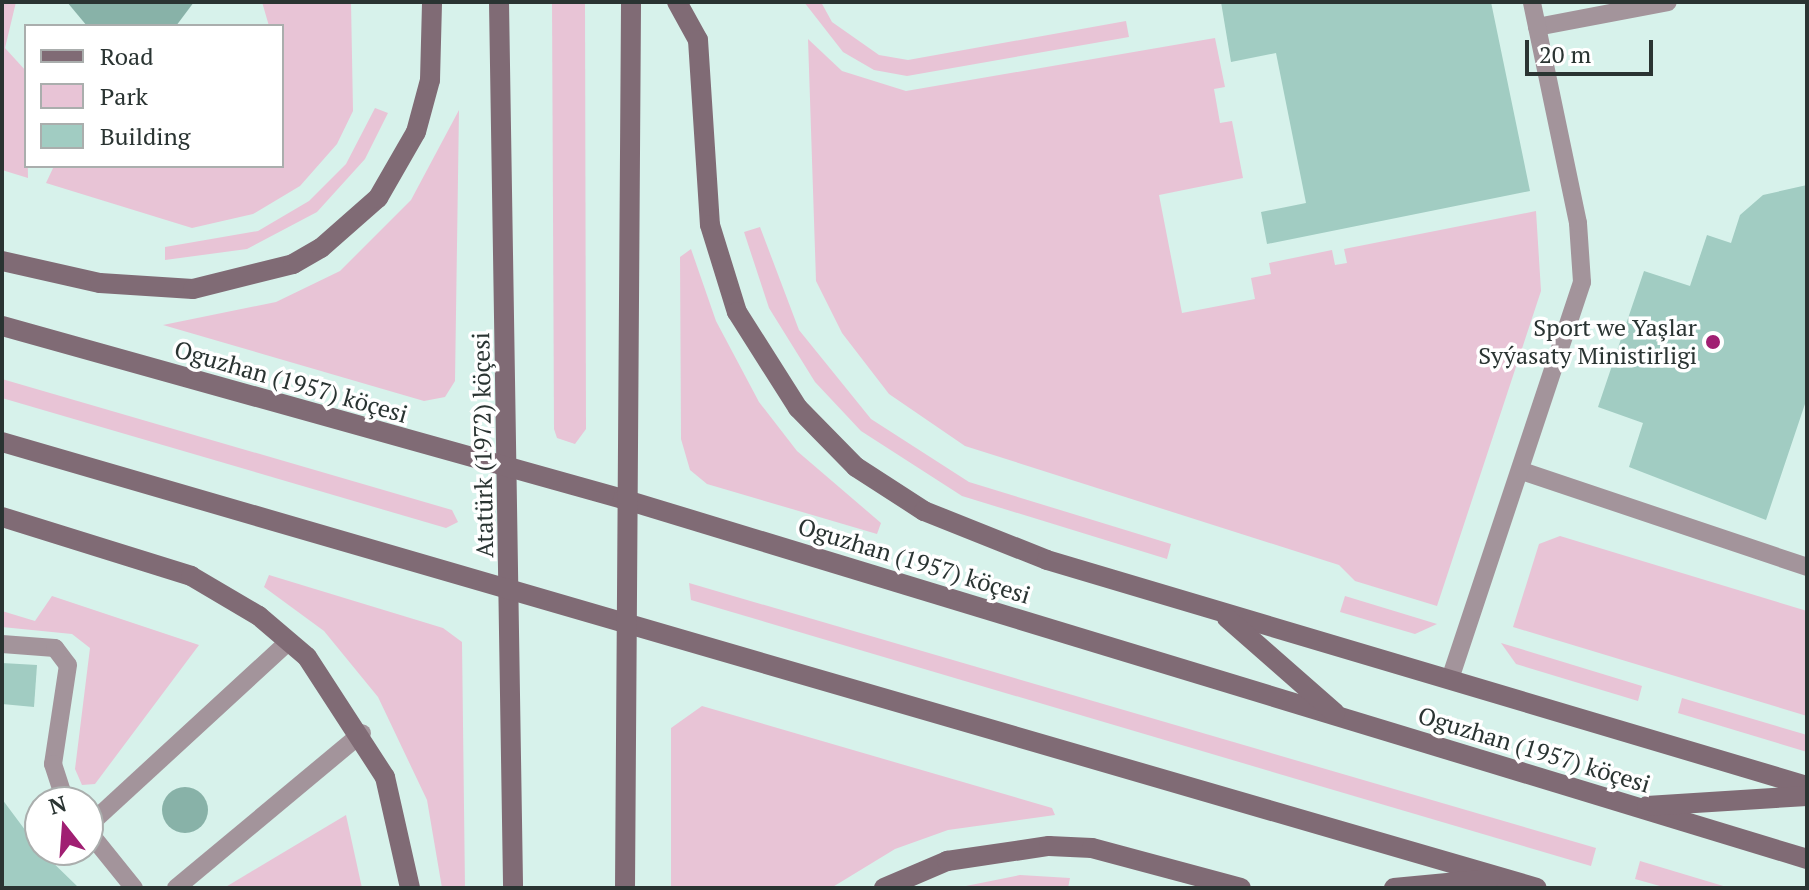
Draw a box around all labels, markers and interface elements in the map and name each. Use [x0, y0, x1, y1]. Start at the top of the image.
legend [24, 24, 284, 168]
scale bar [1529, 24, 1657, 74]
text: 20 m [1539, 38, 1591, 70]
text: Road [100, 40, 154, 72]
text: Park [100, 80, 148, 112]
text: Building [100, 120, 190, 152]
place label: Sport we Yaşlar Syýasaty Ministirligi [1478, 314, 1697, 370]
street label: Atatürk (1972) köçesi [467, 332, 499, 558]
marker: Sport we Yaşlar Syýasaty Ministirligi [1704, 333, 1722, 351]
street label: Oguzhan (1957) köçesi [171, 335, 411, 429]
street label: Oguzhan (1957) köçesi [794, 512, 1034, 610]
street label: Oguzhan (1957) köçesi [1414, 701, 1654, 799]
north arrow [24, 786, 104, 866]
text: N [45, 788, 70, 821]

